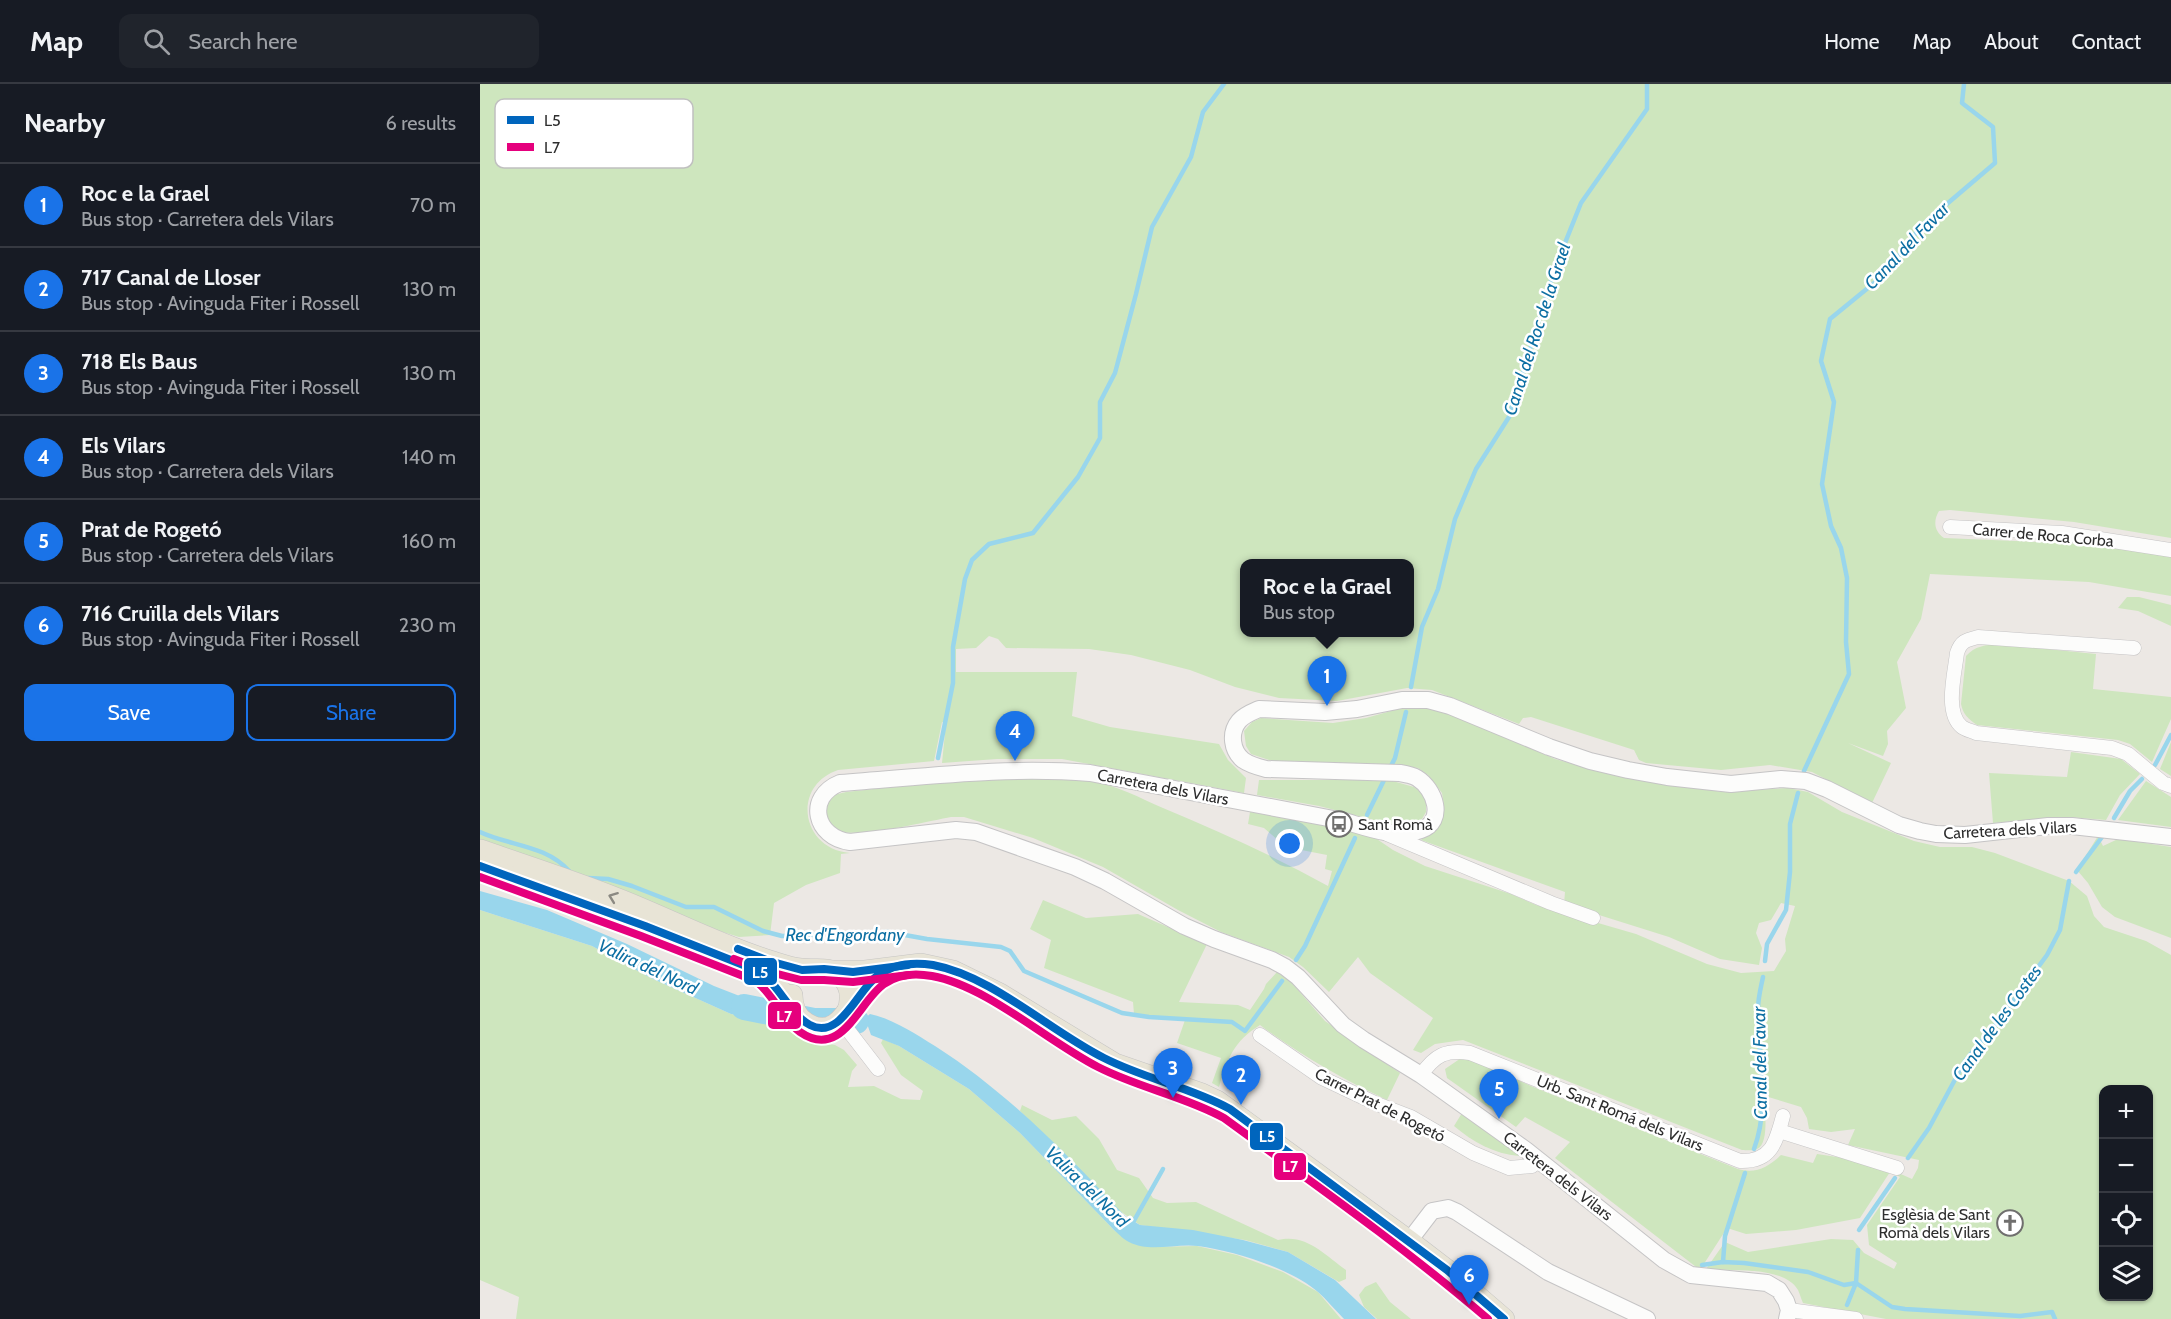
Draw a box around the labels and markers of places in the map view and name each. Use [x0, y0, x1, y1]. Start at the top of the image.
pin: 1 [1308, 656, 1346, 706]
pin: 4 [996, 712, 1034, 761]
bus stop icon: Sant Romà [1324, 809, 1354, 839]
place label: Sant Romà [1358, 815, 1433, 834]
pin: 3 [1154, 1048, 1192, 1098]
pin: 2 [1222, 1056, 1260, 1105]
pin: 5 [1480, 1070, 1518, 1119]
place label: Esglèsia de Sant Romà dels Vilars [1878, 1205, 1991, 1242]
church icon: Esglèsia de Sant Romà dels Vilars [1995, 1208, 2025, 1238]
pin: 6 [1450, 1256, 1488, 1305]

